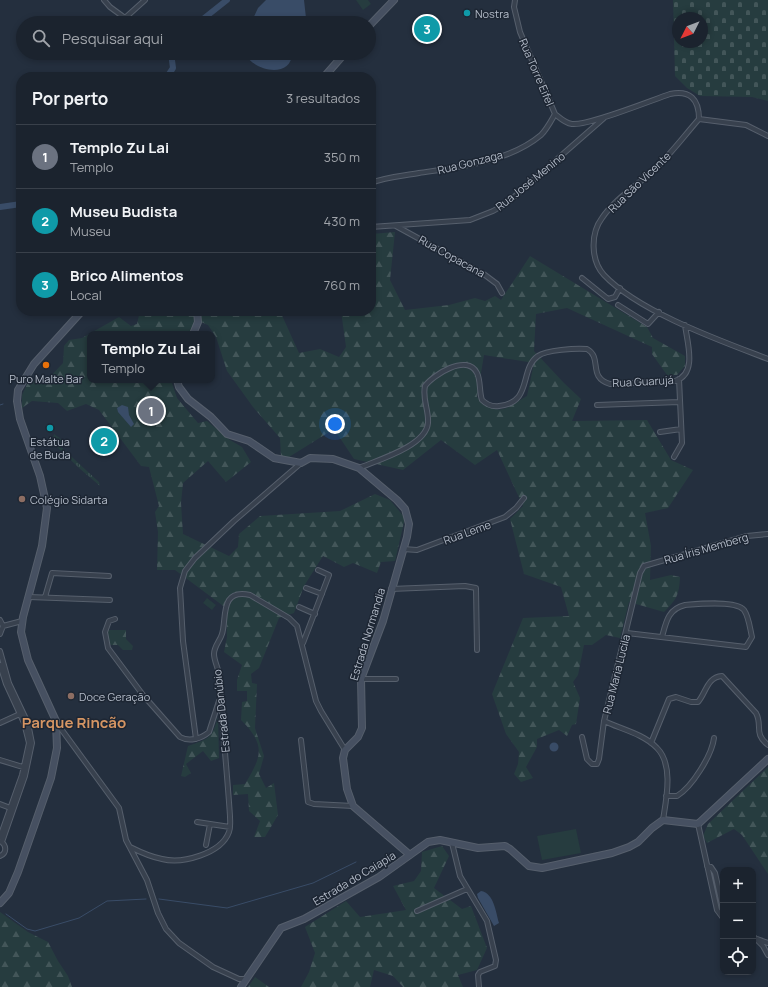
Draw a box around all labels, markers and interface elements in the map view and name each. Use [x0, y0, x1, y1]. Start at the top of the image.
place label: Nostra [475, 6, 509, 21]
marker: Nostra [462, 8, 472, 18]
north arrow [672, 12, 708, 48]
pin: 3 [414, 14, 440, 44]
search box [16, 16, 376, 60]
icon: search [30, 27, 52, 49]
text: Pesquisar aqui [62, 28, 163, 49]
street label: Rua Torre Eifel [516, 36, 558, 108]
text: Por perto [32, 87, 108, 110]
text: 3 resultados [286, 89, 360, 107]
text: Templo Zu Lai [70, 137, 169, 158]
street label: Rua Gonzaga [436, 147, 504, 177]
text: 1 [42, 148, 48, 166]
text: 350 m [324, 148, 360, 166]
street label: Rua José Menino [492, 148, 568, 214]
street label: Rua São Vicente [604, 148, 674, 216]
text: Templo [70, 158, 114, 176]
text: Museu Budista [70, 201, 177, 222]
text: 2 [41, 212, 49, 230]
text: 430 m [324, 212, 360, 230]
text: Museu [70, 222, 111, 240]
street label: Rua Copacana [416, 232, 488, 280]
text: Brico Alimentos [70, 265, 184, 286]
text: 3 [41, 276, 49, 294]
text: 760 m [324, 276, 360, 294]
text: Local [70, 286, 102, 304]
popup [87, 331, 215, 383]
text: Templo Zu Lai [101, 338, 201, 359]
text: Templo [101, 359, 145, 377]
marker: Puro Malte Bar [41, 360, 51, 370]
place label: Puro Malte Bar [9, 371, 83, 386]
street label: Rua Guarujá [612, 372, 674, 390]
pin: 1 [138, 396, 164, 426]
your location [325, 414, 345, 434]
marker: Estátua de Buda [45, 423, 55, 433]
pin: 2 [91, 426, 117, 456]
place label: Estátua de Buda [29, 434, 71, 462]
place label: Colégio Sidarta [30, 492, 108, 507]
marker: Colégio Sidarta [17, 494, 27, 504]
street label: Rua Leme [441, 516, 493, 547]
street label: Rua Íris Memberg [662, 529, 750, 567]
street label: Estrada Normandia [346, 586, 388, 682]
street label: Rua Maria Lucila [599, 633, 633, 715]
street label: Estrada Danúbio [209, 668, 233, 753]
place label: Doce Geração [79, 689, 151, 704]
marker: Doce Geração [66, 691, 76, 701]
district label: Parque Rincão [22, 712, 126, 733]
street label: Estrada do Caiapia [310, 847, 398, 909]
map controls [720, 867, 756, 975]
button: + [720, 867, 756, 903]
button: − [720, 903, 756, 939]
button: locate [720, 939, 756, 975]

